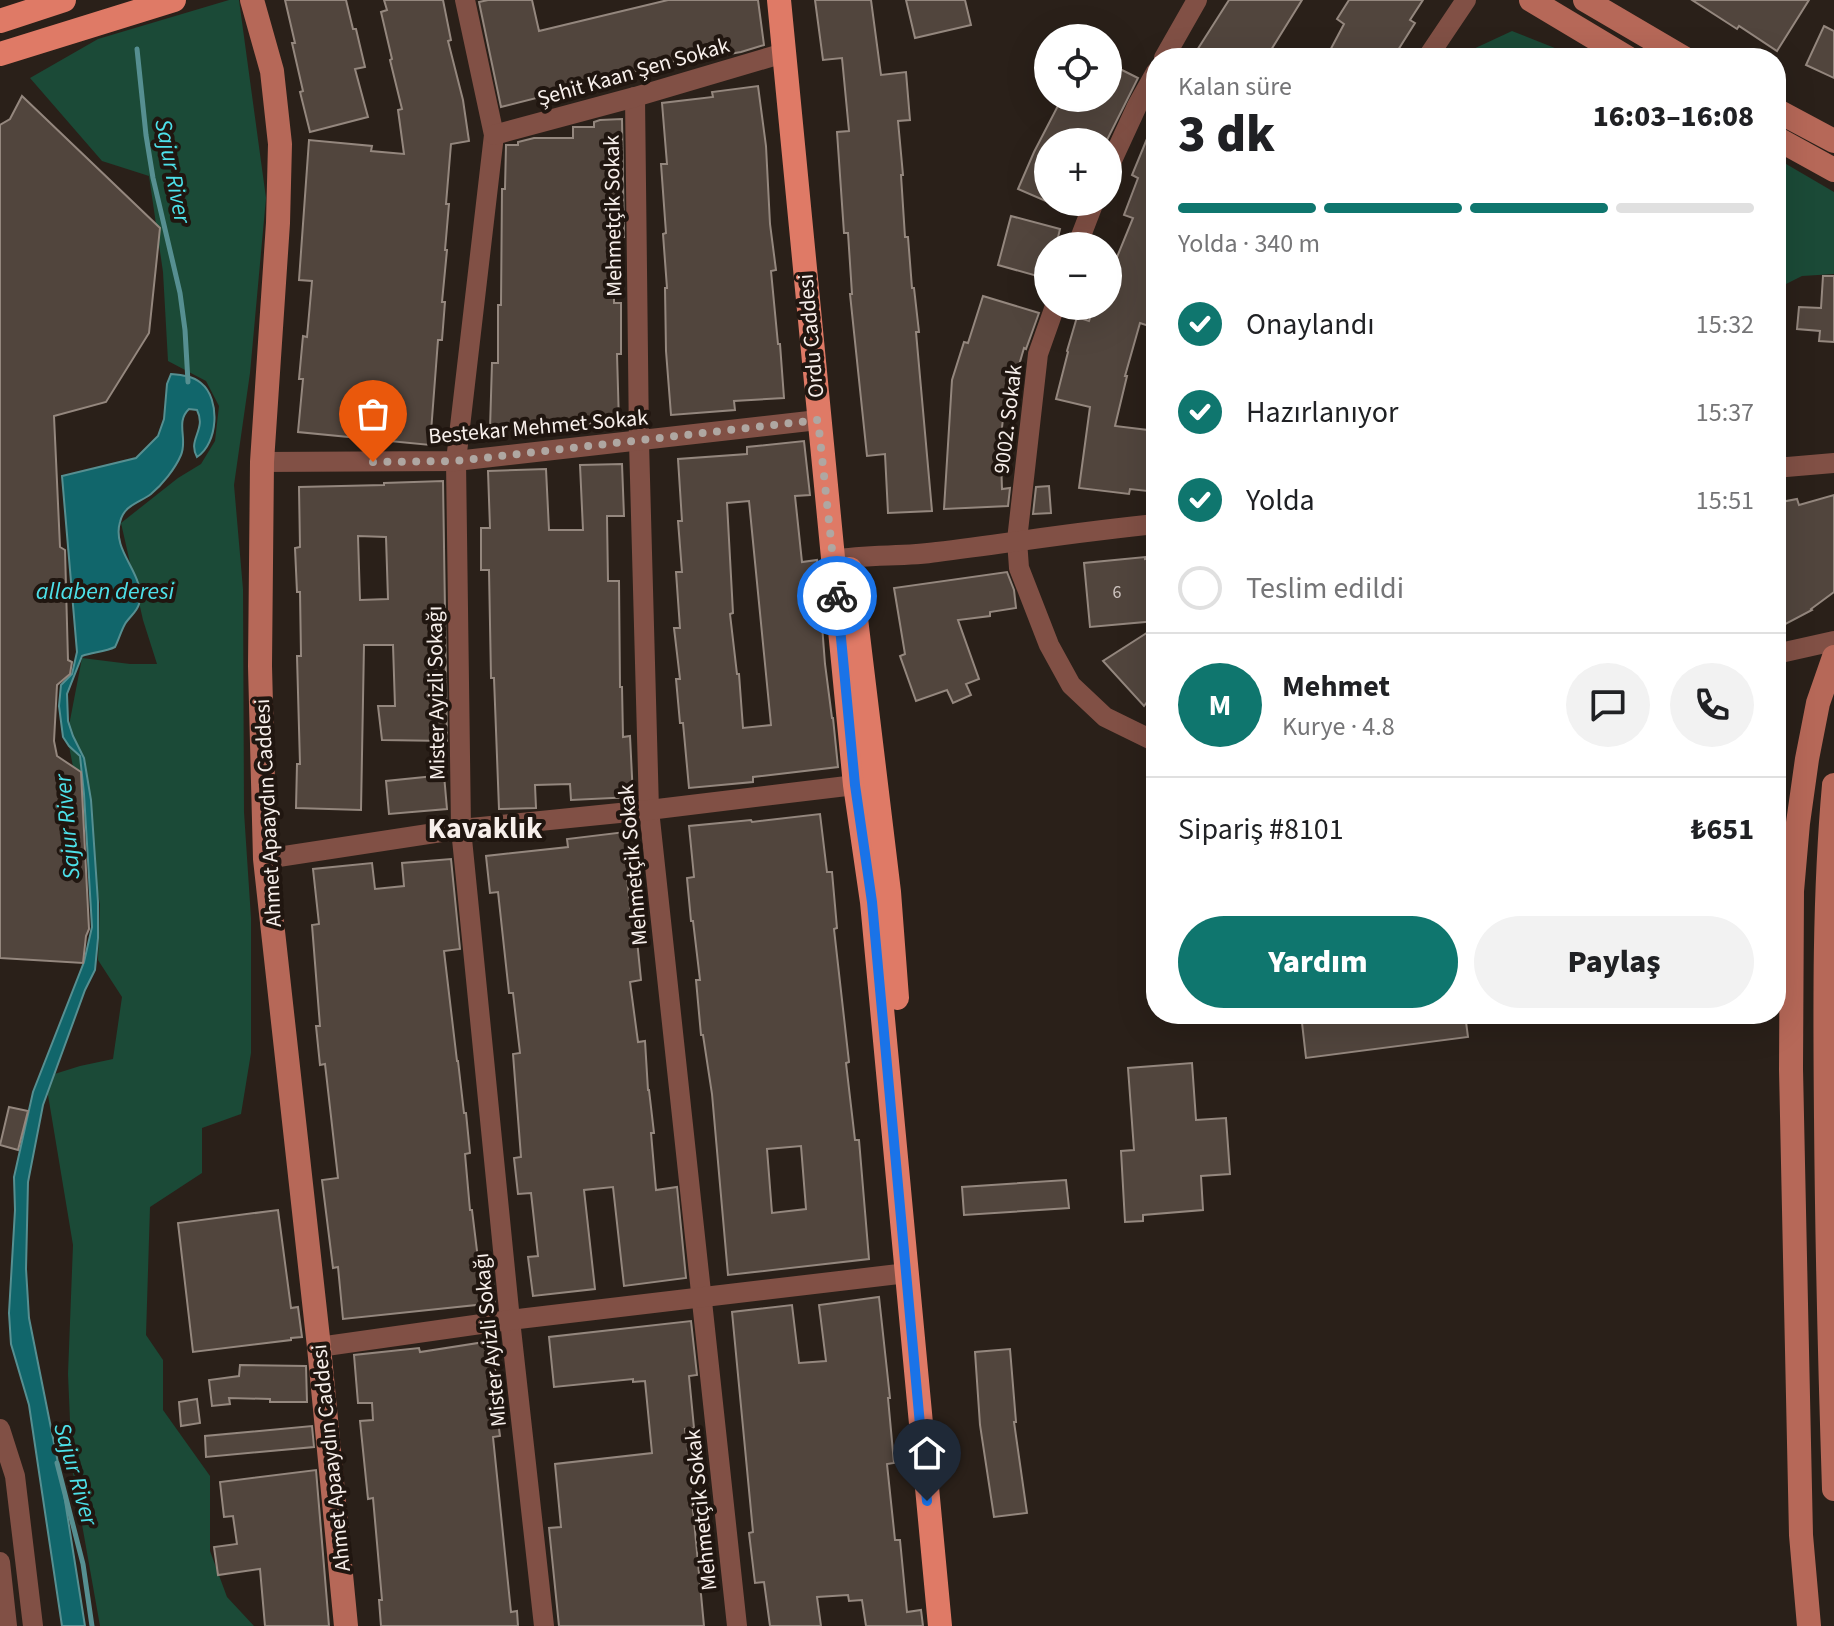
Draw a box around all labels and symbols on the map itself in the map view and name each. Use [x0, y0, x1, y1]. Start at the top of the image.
street label: Şehit Kaan Şen Sokak [533, 29, 733, 115]
water label: Sajur River [145, 116, 200, 228]
street label: Mehmetçik Sokak [596, 135, 630, 297]
street label: Ordu Caddesi [790, 273, 832, 399]
street label: 9002. Sokak [985, 363, 1031, 476]
pin [339, 380, 407, 462]
street label: Bestekar Mehmet Sokak [427, 401, 649, 453]
courier [797, 556, 877, 636]
water label: allaben deresi [36, 574, 175, 609]
house number: 6 [1113, 580, 1122, 605]
street label: Mister Ayizli Sokağı [418, 605, 454, 780]
street label: Ahmet Apaaydın Caddesi [246, 698, 290, 928]
water label: Sajur River [45, 771, 90, 881]
street label: Mehmetçik Sokak [610, 783, 656, 947]
district label: Kavaklık [428, 807, 543, 850]
street label: Mister Ayizli Sokağı [465, 1251, 515, 1428]
street label: Ahmet Apaaydın Caddesi [303, 1343, 359, 1573]
water label: Sajur River [44, 1419, 107, 1531]
pin [893, 1419, 961, 1501]
street label: Mehmetçik Sokak [677, 1428, 725, 1592]

